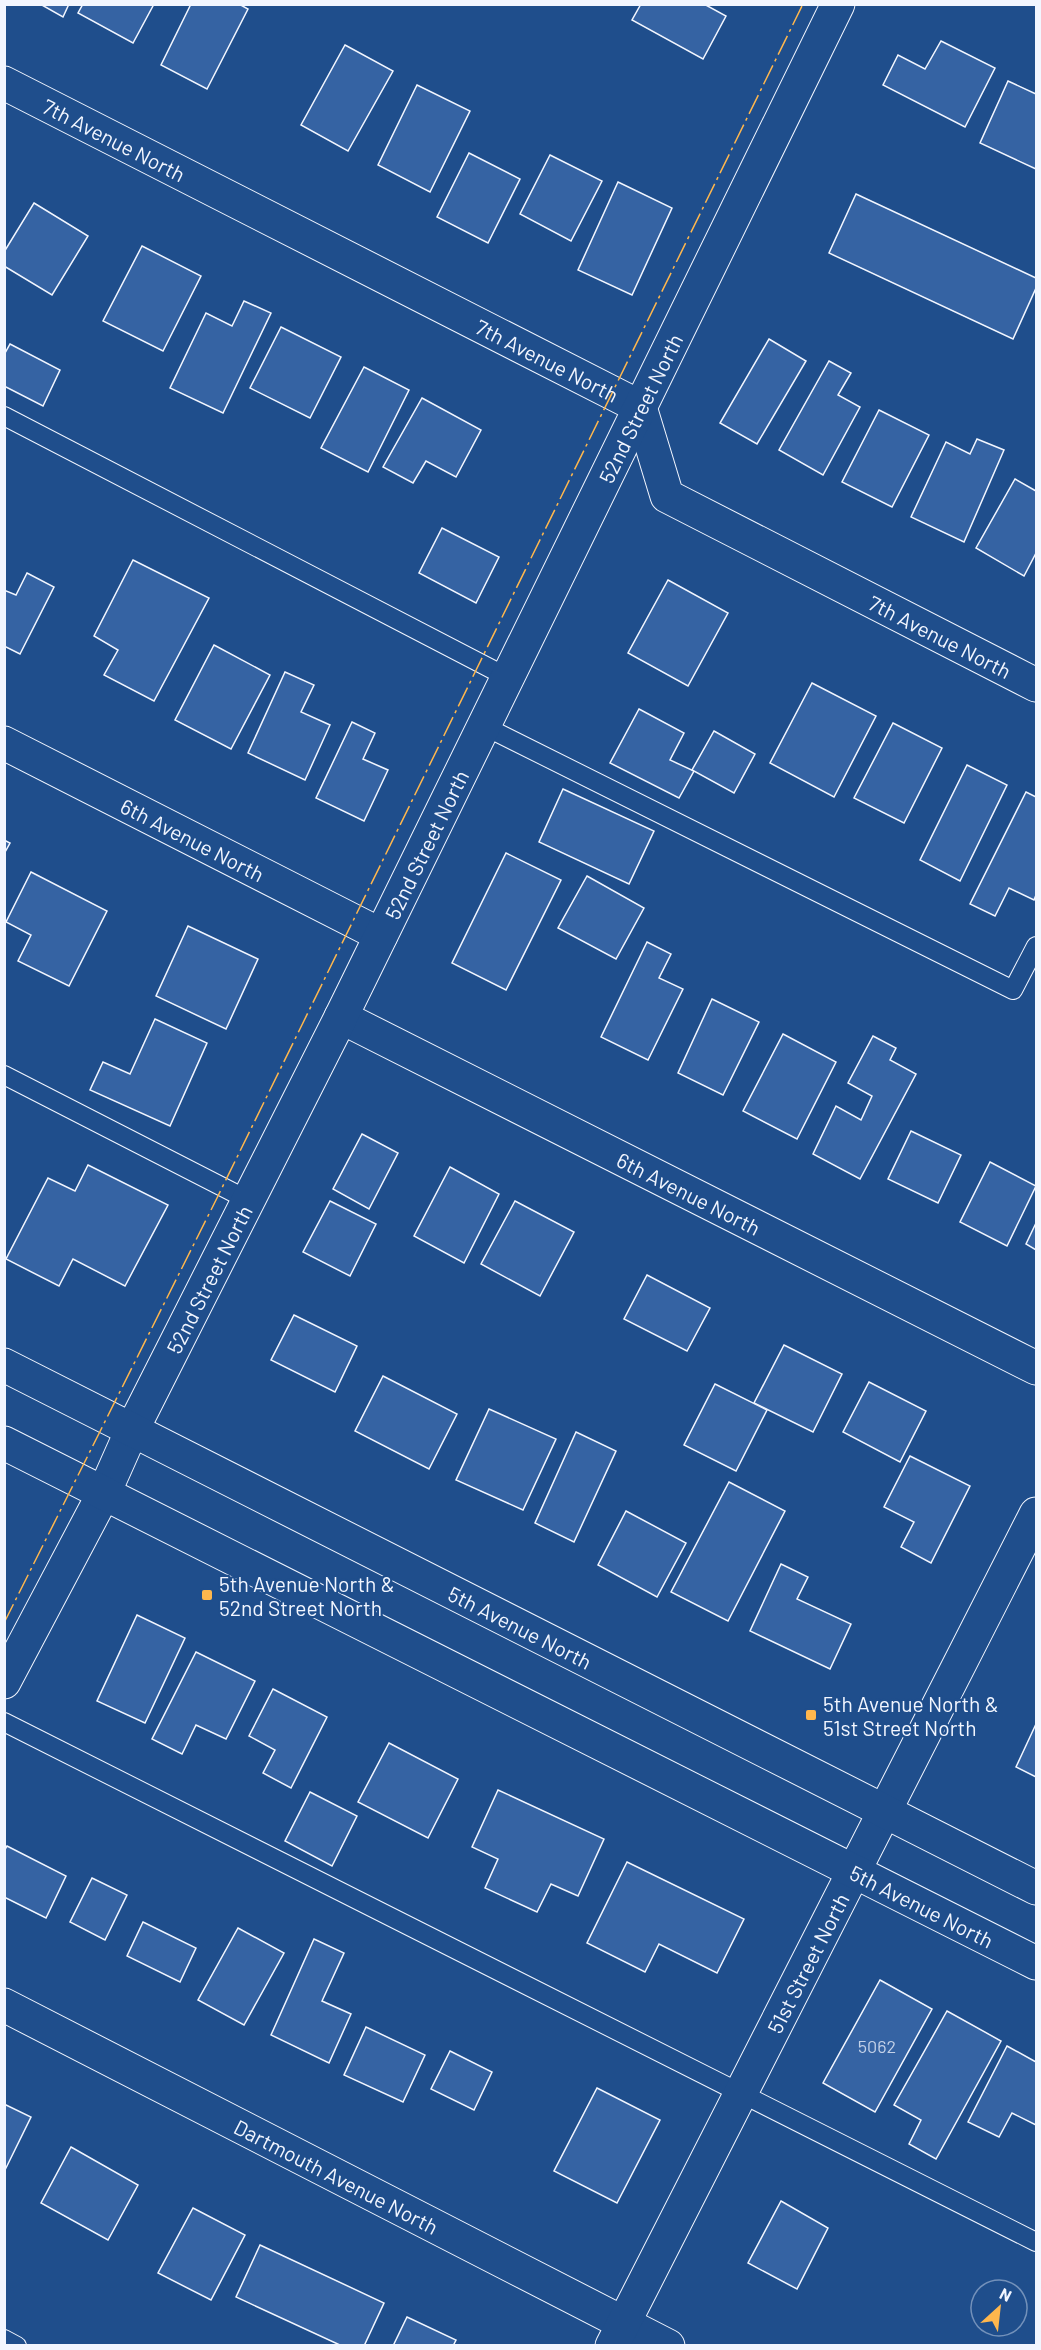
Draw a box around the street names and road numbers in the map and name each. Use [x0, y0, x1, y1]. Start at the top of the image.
street label: 7th Avenue North [39, 93, 190, 186]
street label: 7th Avenue North [472, 313, 623, 407]
street label: 52nd Street North [593, 329, 687, 487]
street label: 7th Avenue North [865, 589, 1016, 683]
street label: 52nd Street North [379, 766, 473, 923]
street label: 6th Avenue North [117, 792, 269, 886]
street label: 6th Avenue North [613, 1146, 765, 1239]
street label: 52nd Street North [160, 1201, 256, 1357]
street label: 5th Avenue North [445, 1580, 596, 1674]
street label: 5th Avenue North [846, 1859, 998, 1952]
street label: 51st Street North [761, 1889, 853, 2037]
street label: Dartmouth Avenue North [230, 2113, 443, 2239]

